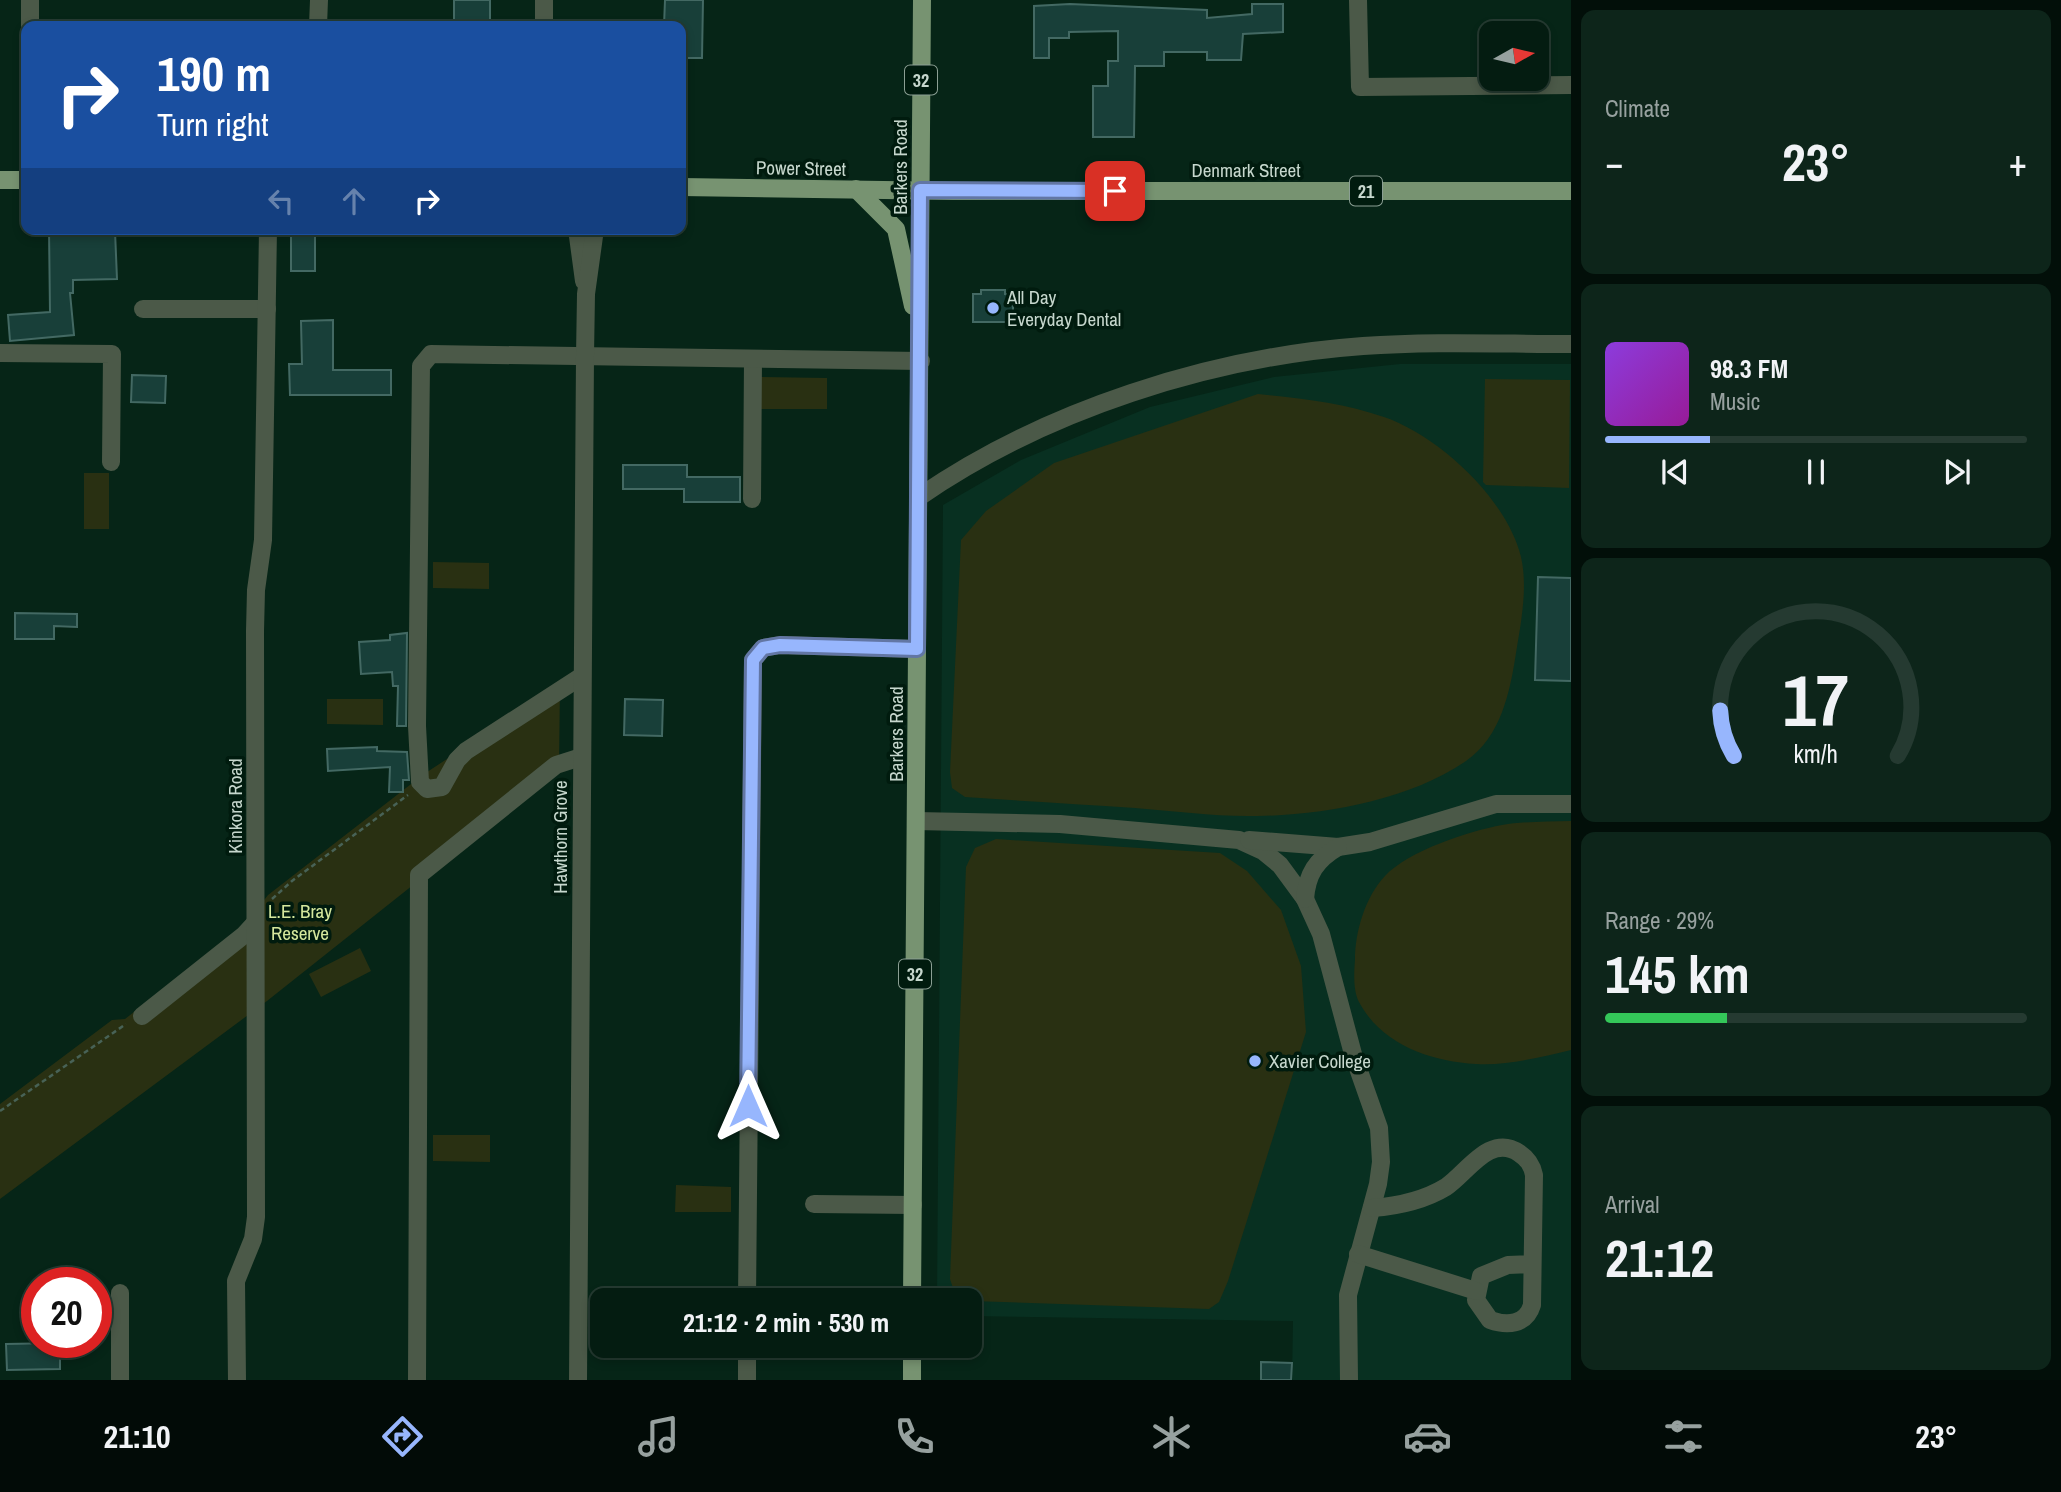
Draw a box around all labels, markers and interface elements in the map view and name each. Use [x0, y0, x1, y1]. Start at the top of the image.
north arrow [1479, 21, 1549, 91]
map controls [1479, 21, 1549, 91]
text: 190 m [157, 40, 271, 106]
icon: right [42, 49, 133, 140]
road number: 32 [905, 66, 937, 94]
text: Climate [1605, 93, 1670, 124]
text: Turn right [157, 103, 269, 146]
street label: Barkers Road [887, 119, 913, 215]
text: 23° [1782, 127, 1850, 197]
text: − [1605, 137, 1623, 188]
text: + [2009, 137, 2027, 188]
street label: Power Street [756, 154, 847, 182]
street label: Denmark Street [1191, 157, 1301, 183]
pin [1085, 161, 1145, 221]
icon: arrive [1096, 172, 1134, 210]
road number: 21 [1350, 176, 1382, 206]
icon: left [262, 182, 300, 220]
icon: ahead [335, 182, 373, 220]
icon: right [408, 182, 446, 220]
place label: All Day Everyday Dental [1006, 284, 1121, 332]
marker: All Day Everyday Dental [985, 300, 1001, 316]
text: 98.3 FM [1710, 351, 1788, 386]
text: Music [1710, 386, 1760, 417]
icon: previous [1656, 453, 1694, 491]
icon: pause [1797, 453, 1835, 491]
icon: next [1938, 453, 1976, 491]
text: 17 [1783, 651, 1849, 749]
street label: Barkers Road [883, 686, 909, 782]
text: km/h [1794, 737, 1838, 771]
street label: Kinkora Road [222, 758, 248, 854]
street label: Hawthorn Grove [547, 780, 573, 894]
park label: L.E. Bray Reserve [268, 898, 332, 946]
text: Range · 29% [1605, 905, 1714, 936]
text: 145 km [1605, 939, 1750, 1009]
road number: 32 [899, 959, 931, 988]
place label: Xavier College [1269, 1048, 1371, 1074]
marker: Xavier College [1247, 1053, 1263, 1069]
position arrow [711, 1069, 785, 1143]
text: Arrival [1605, 1189, 1660, 1220]
text: 21:12 [1605, 1223, 1714, 1293]
speed limit sign: 20 [21, 1267, 112, 1358]
text: 21:12 · 2 min · 530 m [683, 1305, 889, 1340]
icon: directions [378, 1412, 427, 1461]
icon: music [634, 1412, 683, 1461]
icon: phone [890, 1412, 939, 1461]
icon: climate [1147, 1412, 1196, 1461]
icon: car [1403, 1412, 1452, 1461]
icon: filters [1659, 1412, 1708, 1461]
text: 21:10 [104, 1415, 171, 1458]
text: 23° [1915, 1415, 1957, 1458]

